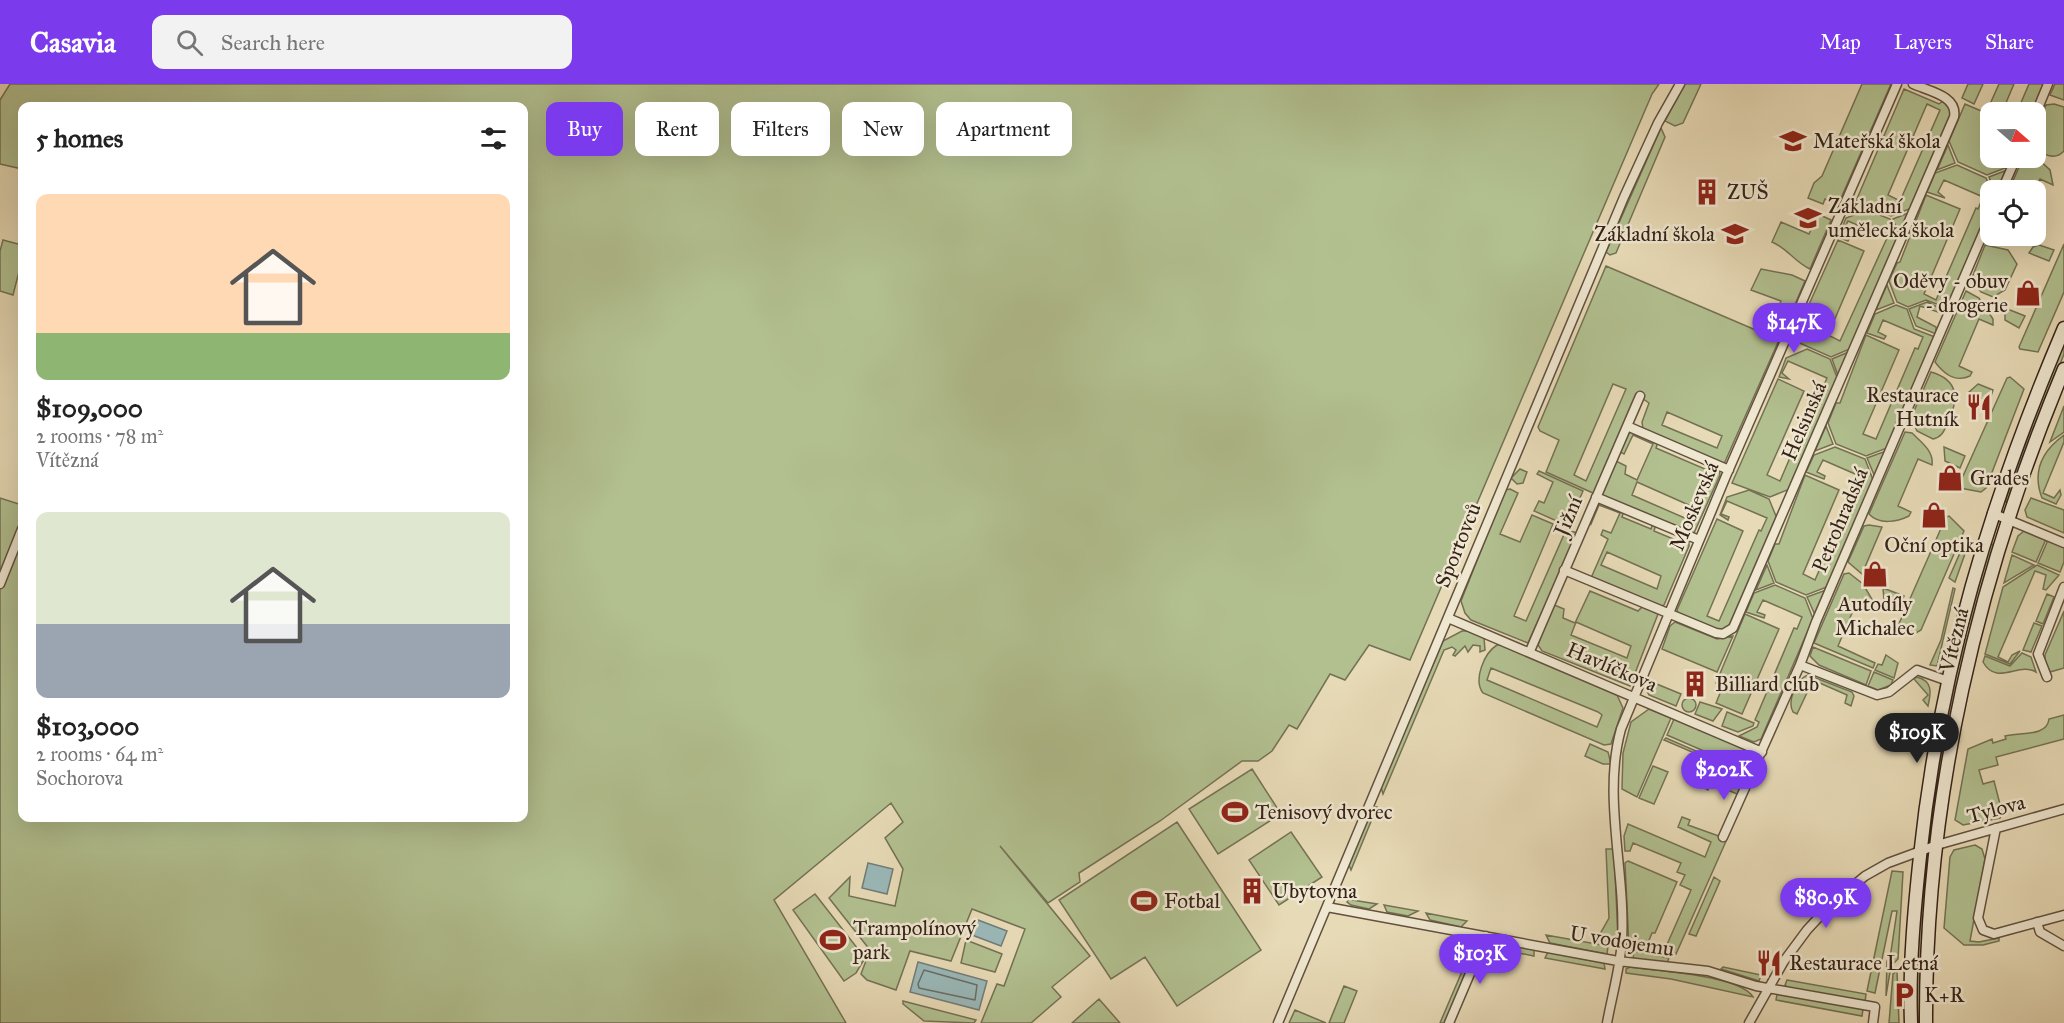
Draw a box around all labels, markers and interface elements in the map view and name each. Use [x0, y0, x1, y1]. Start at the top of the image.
search box [152, 15, 572, 69]
text: Casavia [30, 25, 116, 60]
icon: search [173, 26, 206, 59]
text: Search here [221, 29, 325, 56]
text: Map [1820, 29, 1861, 55]
text: Layers [1894, 29, 1952, 55]
text: Share [1985, 29, 2034, 55]
chip: Buy [546, 102, 623, 156]
chip: Rent [635, 102, 719, 156]
chip: Filters [731, 102, 830, 156]
chip: New [842, 102, 924, 156]
chip: Apartment [936, 102, 1072, 156]
north arrow [1980, 102, 2046, 168]
map controls [1980, 102, 2046, 246]
text: 5 homes [36, 122, 123, 154]
icon: filters [477, 122, 510, 155]
school or university icon: Mateřská škola [1778, 126, 1808, 156]
place label: Mateřská škola [1813, 128, 1941, 154]
building icon: ZUŠ [1692, 177, 1722, 207]
place label: ZUŠ [1727, 179, 1769, 205]
button: locate [1980, 180, 2046, 246]
place label: Základní umělecká škola [1828, 193, 1954, 243]
school or university icon: Základní umělecká škola [1793, 203, 1823, 233]
school or university icon: Základní škola [1720, 219, 1750, 249]
place label: Základní škola [1594, 221, 1715, 247]
icon: home [219, 233, 327, 341]
place label: Oděvy - obuv - drogerie [1893, 268, 2009, 318]
shop icon: Oděvy - obuv - drogerie [2013, 278, 2043, 308]
pin: $147K [1752, 303, 1836, 354]
text: $147K [1766, 310, 1822, 334]
street label: Helsinská [1776, 377, 1832, 464]
place label: Restaurace Hutník [1866, 382, 1959, 432]
text: $109,000 [36, 392, 143, 424]
restaurant icon: Restaurace Hutník [1964, 392, 1994, 422]
text: 2 rooms · 78 m² [36, 424, 163, 448]
text: Vítězná [36, 448, 99, 472]
street label: Moskevská [1664, 457, 1724, 555]
shop icon: Grades [1935, 463, 1965, 493]
street label: Petrohradská [1806, 464, 1874, 576]
place label: Grades [1970, 465, 2029, 491]
street label: Jižní [1547, 491, 1588, 542]
street label: Sportovců [1429, 499, 1487, 591]
shop icon: Oční optika [1919, 500, 1949, 530]
place label: Oční optika [1884, 532, 1984, 558]
icon: home [219, 551, 327, 659]
shop icon: Autodíly Michalec [1860, 559, 1890, 589]
place label: Autodíly Michalec [1835, 591, 1915, 641]
street label: Vítězná [1933, 605, 1975, 676]
street label: Havlíčkova [1563, 636, 1661, 698]
building icon: Billiard club [1680, 669, 1710, 699]
place label: Billiard club [1715, 671, 1819, 697]
text: $103,000 [36, 710, 139, 742]
pin: $109K [1875, 713, 1959, 764]
text: $109K [1889, 720, 1945, 744]
text: 2 rooms · 64 m² [36, 742, 163, 766]
pin: $202K [1682, 750, 1766, 801]
text: $202K [1695, 757, 1753, 781]
text: Sochorova [36, 766, 123, 790]
street label: Tylova [1964, 789, 2028, 829]
sports icon: Tenisový dvorec [1220, 797, 1250, 827]
place label: Tenisový dvorec [1255, 799, 1393, 825]
building icon: Ubytovna [1237, 876, 1267, 906]
place label: Ubytovna [1272, 878, 1357, 904]
pin: $80.9K [1777, 878, 1875, 929]
text: $80.9K [1794, 885, 1858, 909]
sports icon: Fotbal [1129, 886, 1159, 916]
place label: Fotbal [1164, 888, 1220, 914]
place label: Trampolínový park [852, 915, 977, 965]
street label: U vodojemu [1568, 920, 1676, 962]
sports icon: Trampolínový park [818, 925, 848, 955]
pin: $103K [1438, 934, 1522, 985]
text: $103K [1453, 941, 1507, 965]
restaurant icon: Restaurace Letná [1754, 948, 1784, 978]
place label: Restaurace Letná [1789, 950, 1938, 976]
parking icon: K+R [1889, 980, 1919, 1010]
place label: K+R [1924, 982, 1965, 1008]

